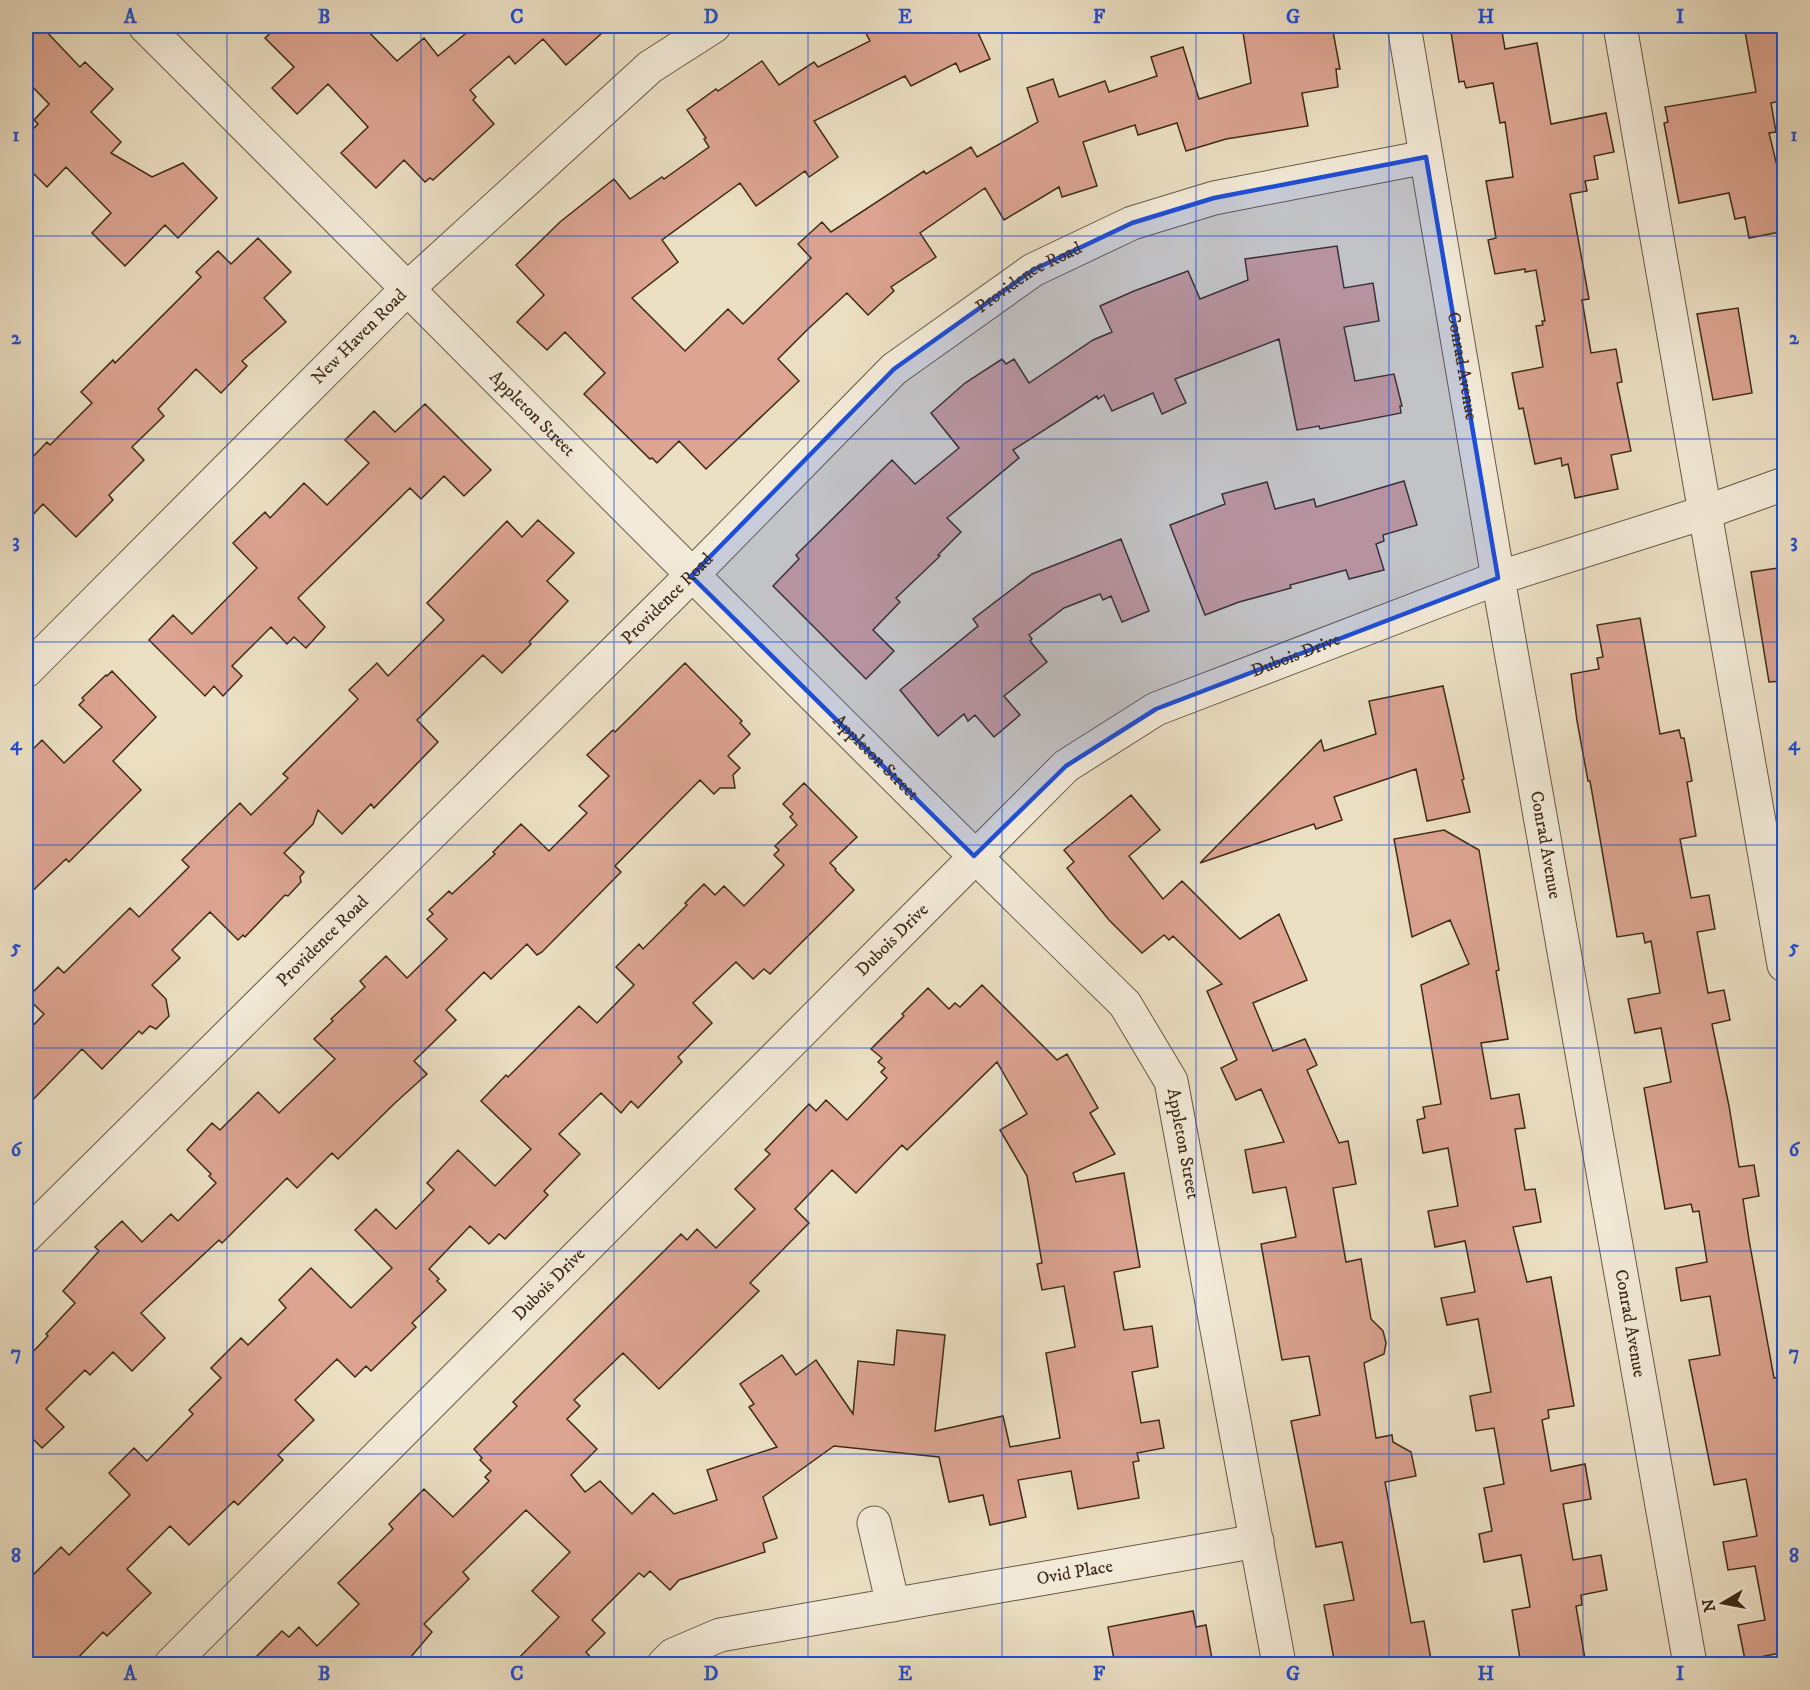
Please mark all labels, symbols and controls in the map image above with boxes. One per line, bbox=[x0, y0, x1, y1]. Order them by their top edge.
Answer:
text: A bbox=[123, 5, 138, 30]
text: B bbox=[318, 5, 330, 30]
text: C bbox=[510, 5, 524, 30]
text: D bbox=[704, 5, 719, 30]
text: E bbox=[898, 5, 912, 30]
text: F bbox=[1093, 5, 1106, 30]
text: G bbox=[1286, 5, 1300, 30]
text: H bbox=[1478, 5, 1495, 30]
text: I bbox=[1676, 5, 1684, 30]
text: 1 bbox=[12, 123, 20, 148]
text: 1 bbox=[1790, 123, 1798, 148]
street label: Providence Road bbox=[971, 237, 1085, 318]
street label: New Haven Road bbox=[307, 284, 412, 389]
street label: Conrad Avenue bbox=[1442, 310, 1482, 422]
text: 2 bbox=[11, 326, 22, 351]
text: 2 bbox=[1789, 326, 1800, 351]
street label: Appleton Street bbox=[485, 366, 580, 462]
text: 3 bbox=[12, 529, 20, 554]
text: 3 bbox=[1790, 529, 1798, 554]
street label: Providence Road bbox=[617, 549, 718, 649]
street label: Dubois Drive bbox=[1248, 628, 1344, 683]
street label: Appleton Street bbox=[828, 710, 923, 805]
text: 4 bbox=[10, 732, 23, 757]
text: 4 bbox=[1788, 732, 1801, 757]
street label: Conrad Avenue bbox=[1525, 789, 1566, 901]
street label: Providence Road bbox=[272, 891, 373, 992]
street label: Dubois Drive bbox=[852, 899, 933, 981]
text: 5 bbox=[10, 935, 21, 960]
text: 5 bbox=[1788, 935, 1799, 960]
street label: Appleton Street bbox=[1162, 1086, 1204, 1201]
text: 6 bbox=[11, 1138, 23, 1163]
text: 6 bbox=[1789, 1138, 1801, 1163]
street label: Dubois Drive bbox=[508, 1243, 590, 1325]
street label: Conrad Avenue bbox=[1609, 1268, 1650, 1379]
text: 7 bbox=[11, 1341, 21, 1366]
text: 7 bbox=[1789, 1341, 1799, 1366]
text: 8 bbox=[11, 1544, 21, 1569]
text: 8 bbox=[1789, 1544, 1799, 1569]
street label: Ovid Place bbox=[1035, 1555, 1115, 1590]
north arrow bbox=[1693, 1573, 1753, 1633]
text: N bbox=[1698, 1597, 1720, 1614]
text: A bbox=[123, 1662, 138, 1687]
text: B bbox=[318, 1662, 330, 1687]
text: C bbox=[510, 1662, 524, 1687]
text: D bbox=[704, 1662, 719, 1687]
text: E bbox=[898, 1662, 912, 1687]
text: F bbox=[1093, 1662, 1106, 1687]
text: G bbox=[1286, 1662, 1300, 1687]
text: H bbox=[1478, 1662, 1495, 1687]
text: I bbox=[1676, 1662, 1684, 1687]

